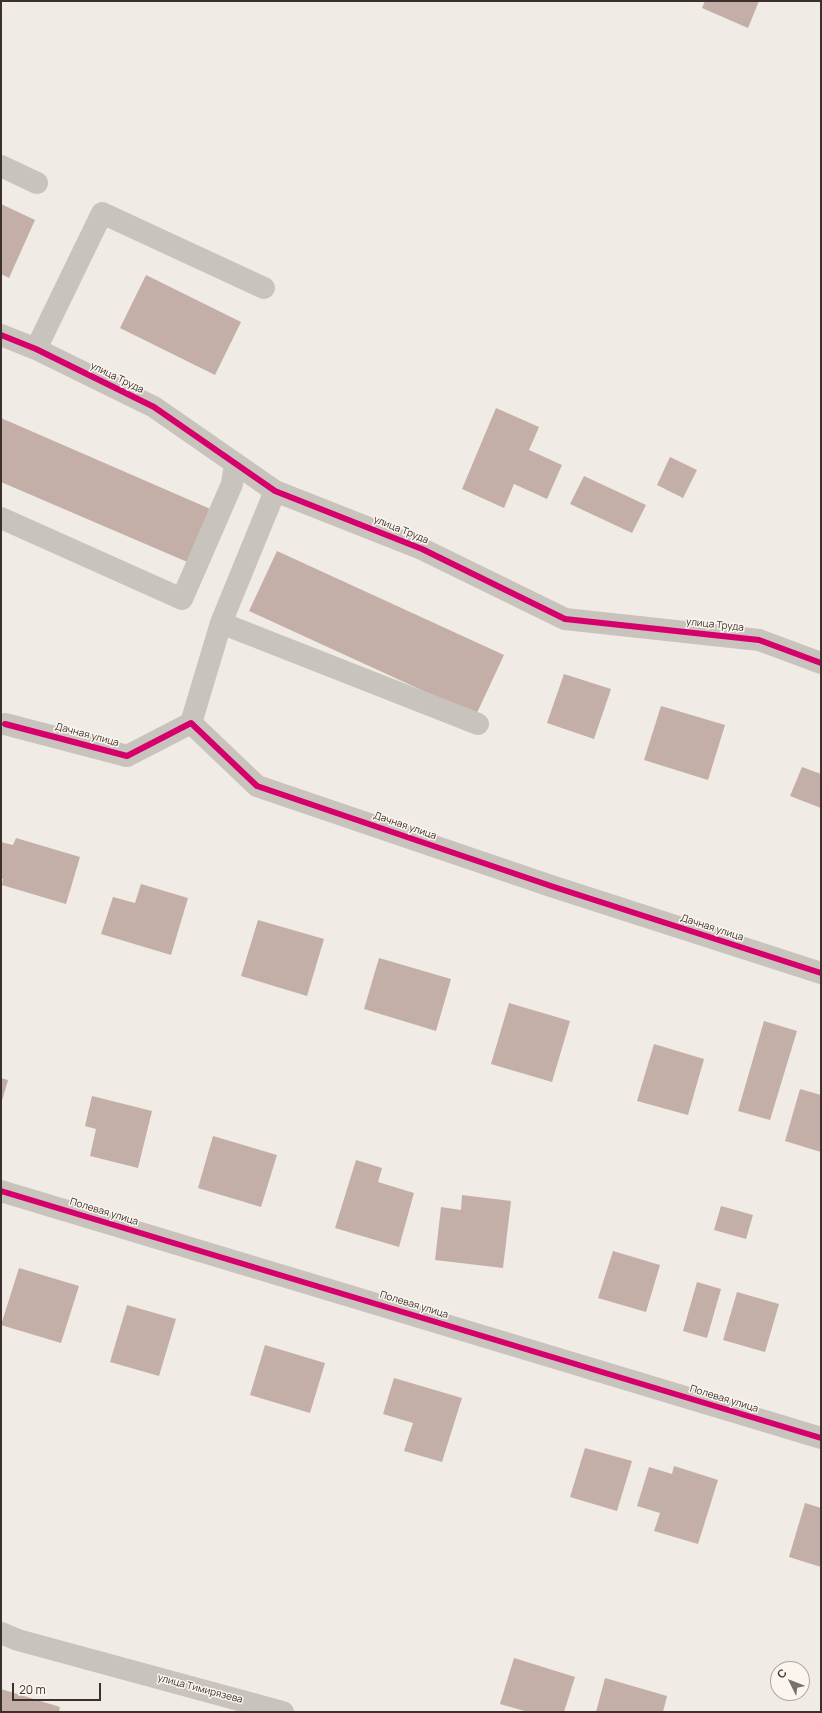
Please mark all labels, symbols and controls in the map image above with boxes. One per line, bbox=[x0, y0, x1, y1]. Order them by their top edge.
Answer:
street label: улица Труда bbox=[88, 360, 146, 396]
street label: улица Труда bbox=[372, 514, 430, 546]
street label: улица Труда bbox=[686, 616, 744, 634]
street label: Дачная улица bbox=[54, 721, 120, 749]
street label: Дачная улица bbox=[372, 810, 438, 842]
street label: Дачная улица bbox=[679, 912, 745, 944]
street label: Полевая улица bbox=[68, 1196, 140, 1228]
street label: Полевая улица bbox=[378, 1289, 450, 1321]
street label: Полевая улица bbox=[688, 1383, 760, 1415]
north arrow bbox=[770, 1661, 810, 1701]
text: С bbox=[773, 1665, 790, 1681]
street label: улица Тимирязева bbox=[156, 1672, 244, 1706]
scale bar bbox=[14, 1675, 103, 1701]
text: 20 m bbox=[19, 1681, 46, 1698]

